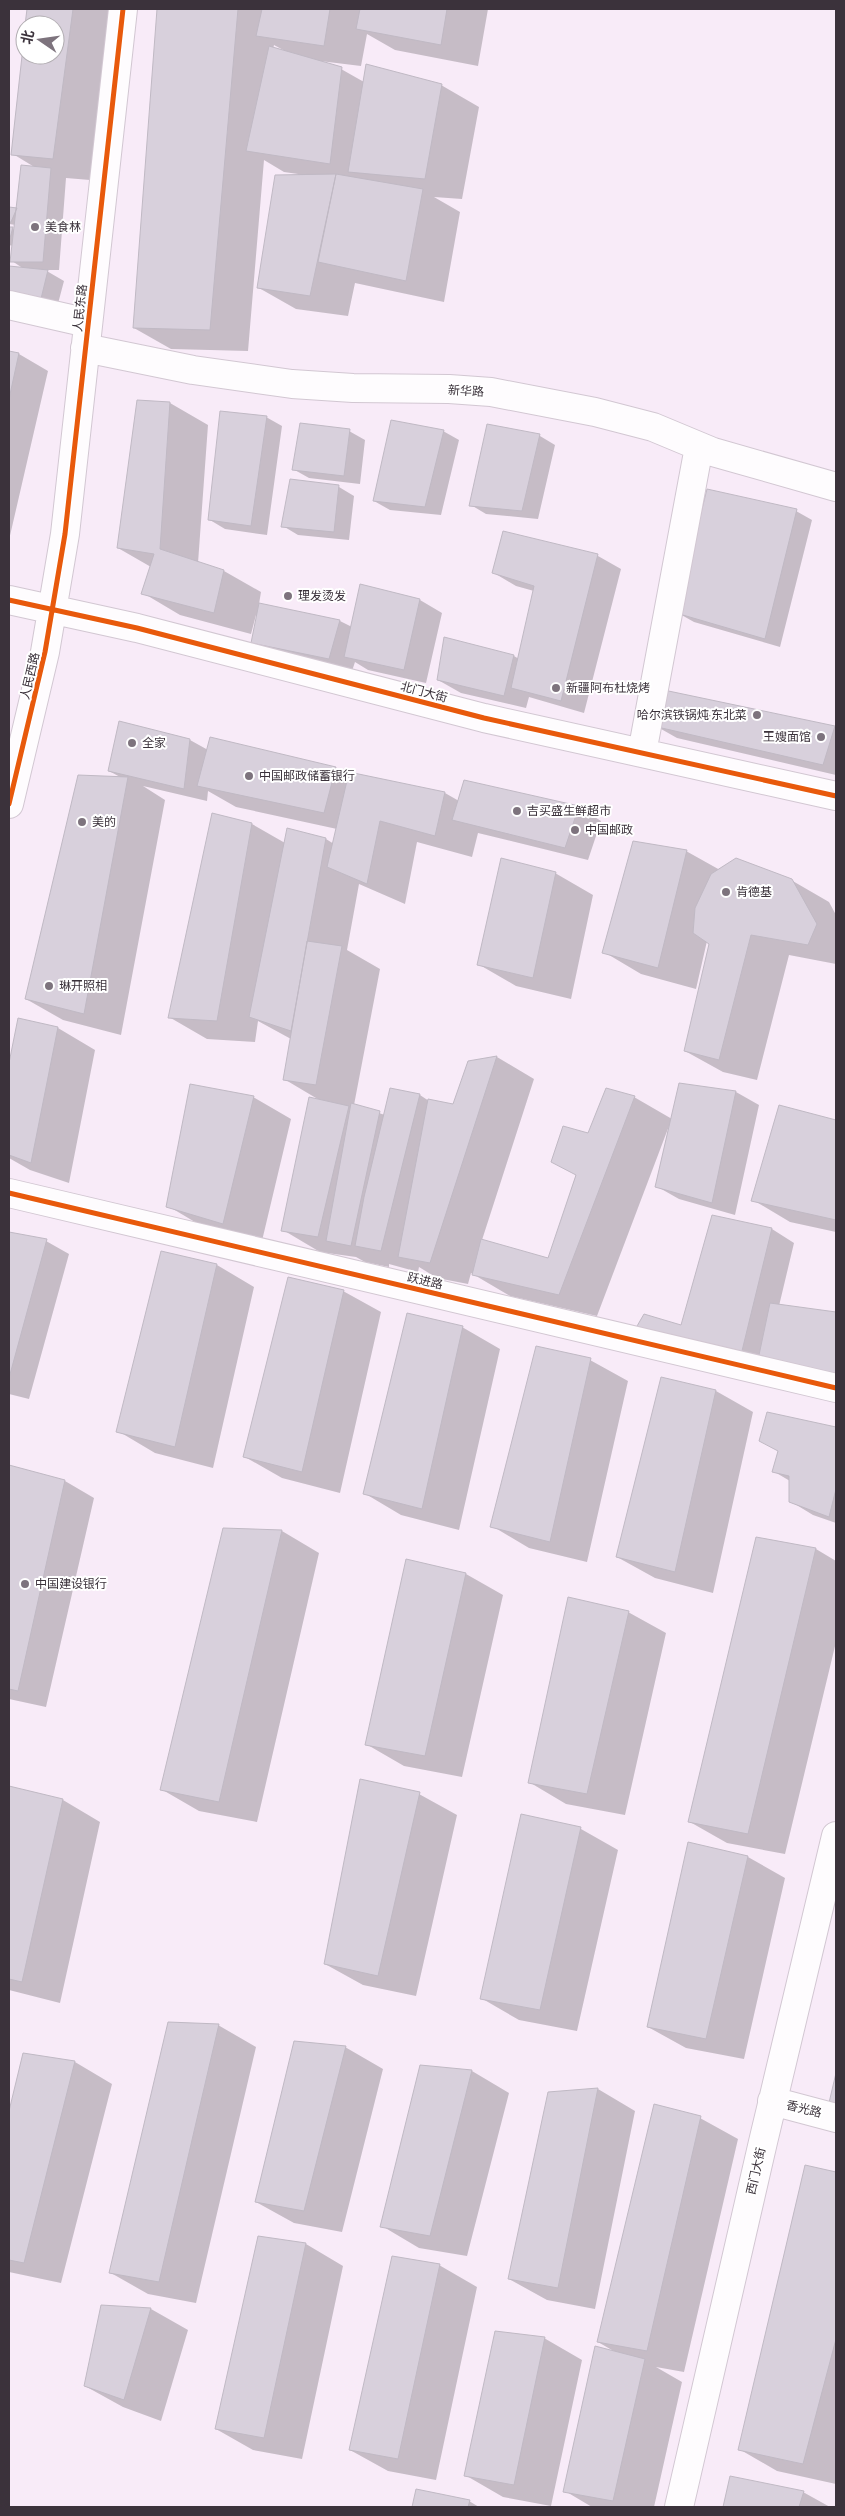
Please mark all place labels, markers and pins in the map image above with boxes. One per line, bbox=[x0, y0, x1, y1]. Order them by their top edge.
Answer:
place label: 美食林 bbox=[45, 220, 81, 234]
marker: 美食林 bbox=[29, 221, 41, 233]
place label: 理发烫发 bbox=[298, 589, 346, 603]
marker: 理发烫发 bbox=[282, 590, 294, 602]
place label: 新疆阿布杜烧烤 bbox=[566, 681, 650, 695]
marker: 新疆阿布杜烧烤 bbox=[550, 682, 562, 694]
place label: 哈尔滨铁锅炖·东北菜 bbox=[637, 708, 747, 722]
marker: 哈尔滨铁锅炖·东北菜 bbox=[751, 709, 763, 721]
place label: 王嫂面馆 bbox=[763, 730, 811, 744]
marker: 王嫂面馆 bbox=[815, 731, 827, 743]
place label: 全家 bbox=[142, 736, 166, 750]
marker: 全家 bbox=[126, 737, 138, 749]
place label: 中国邮政储蓄银行 bbox=[259, 769, 355, 783]
marker: 中国邮政储蓄银行 bbox=[243, 770, 255, 782]
place label: 吉买盛生鲜超市 bbox=[527, 804, 611, 818]
marker: 吉买盛生鲜超市 bbox=[511, 805, 523, 817]
place label: 美的 bbox=[92, 815, 116, 829]
marker: 美的 bbox=[76, 816, 88, 828]
place label: 中国邮政 bbox=[585, 823, 633, 837]
marker: 中国邮政 bbox=[569, 824, 581, 836]
place label: 肯德基 bbox=[736, 885, 772, 899]
marker: 肯德基 bbox=[720, 886, 732, 898]
place label: 琳开照相 bbox=[59, 979, 107, 993]
marker: 琳开照相 bbox=[43, 980, 55, 992]
place label: 中国建设银行 bbox=[35, 1577, 107, 1591]
marker: 中国建设银行 bbox=[19, 1578, 31, 1590]

